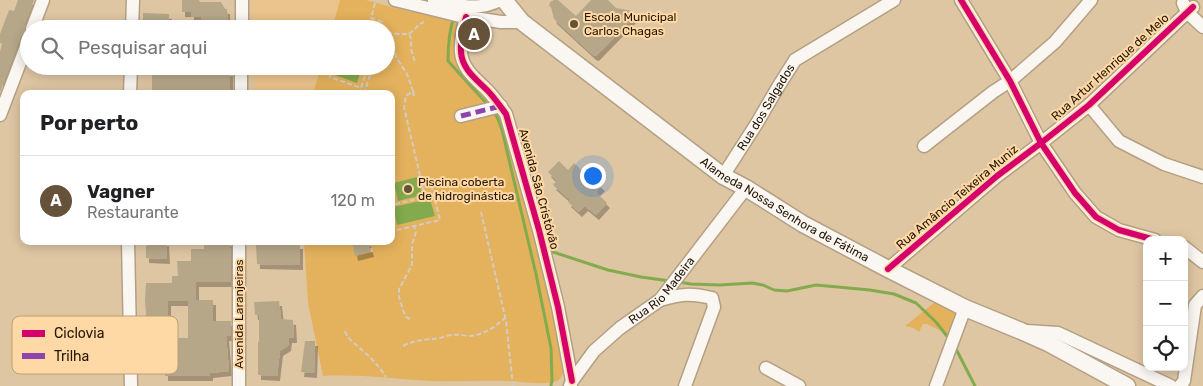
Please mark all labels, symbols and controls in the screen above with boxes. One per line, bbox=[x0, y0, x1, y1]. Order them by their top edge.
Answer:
place label: Escola Municipal Carlos Chagas bbox=[584, 10, 677, 38]
street label: Rua Artur Henrique de Melo bbox=[1048, 11, 1172, 123]
pin: A bbox=[458, 15, 490, 53]
marker: Escola Municipal Carlos Chagas bbox=[568, 18, 580, 30]
search box bbox=[20, 20, 395, 75]
icon: search bbox=[38, 34, 66, 62]
text: Pesquisar aqui bbox=[78, 36, 207, 59]
street label: Rua dos Salgados bbox=[734, 61, 798, 153]
text: Por perto bbox=[40, 110, 138, 135]
street label: Avenida São Cristóvão bbox=[516, 127, 562, 251]
street label: Rua Amâncio Teixeira Muniz bbox=[893, 142, 1021, 252]
street label: Alameda Nossa Senhora de Fátima bbox=[698, 154, 871, 265]
your location bbox=[580, 163, 606, 189]
place label: Piscina coberta de hidroginástica bbox=[418, 175, 514, 203]
text: Vagner bbox=[87, 180, 154, 203]
marker: Piscina coberta de hidroginástica bbox=[402, 183, 414, 195]
text: A bbox=[50, 191, 62, 210]
text: 120 m bbox=[330, 191, 375, 210]
text: Restaurante bbox=[87, 203, 179, 222]
map controls bbox=[1143, 236, 1188, 371]
button: + bbox=[1143, 236, 1188, 281]
street label: Rua Rio Madeira bbox=[626, 254, 698, 327]
street label: Avenida Laranjeiras bbox=[232, 259, 246, 369]
button: − bbox=[1143, 281, 1188, 326]
legend bbox=[12, 316, 178, 374]
text: Ciclovia bbox=[54, 325, 105, 342]
button: locate bbox=[1143, 326, 1188, 371]
text: Trilha bbox=[54, 348, 89, 365]

